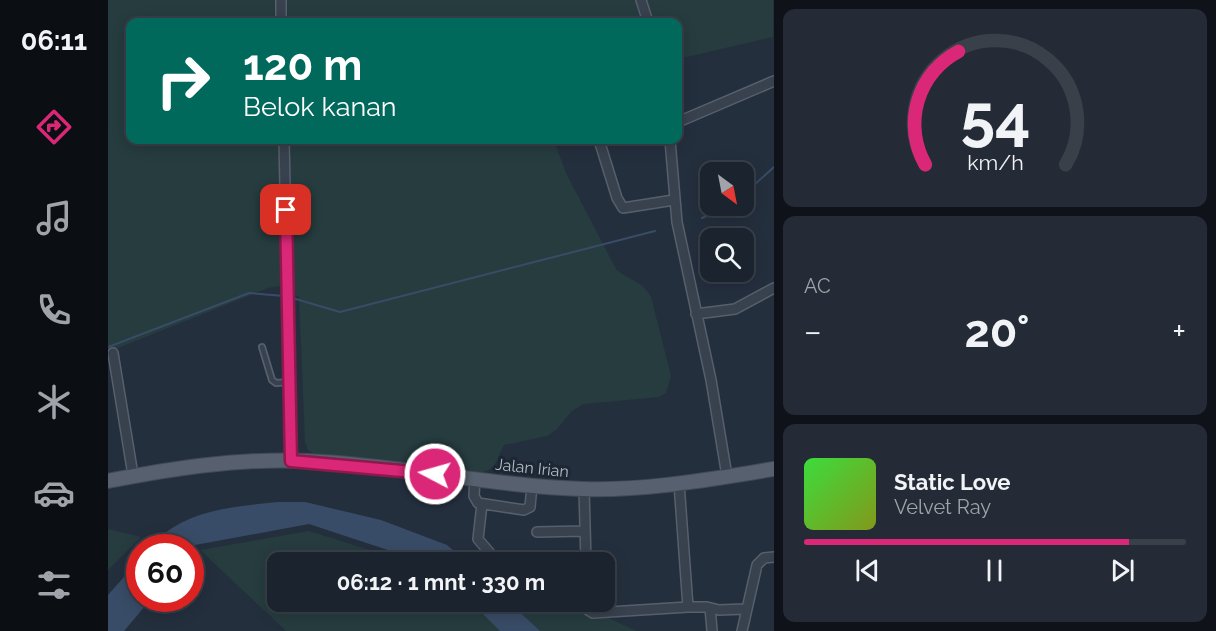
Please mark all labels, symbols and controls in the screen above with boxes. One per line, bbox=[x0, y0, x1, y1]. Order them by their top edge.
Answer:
text: 06:11 bbox=[21, 25, 87, 56]
text: 120 m bbox=[243, 41, 362, 90]
icon: right bbox=[144, 42, 222, 120]
text: 54 bbox=[960, 80, 1030, 154]
text: Belok kanan bbox=[243, 91, 397, 122]
icon: directions bbox=[33, 106, 75, 148]
text: km/h bbox=[967, 151, 1023, 176]
north arrow bbox=[700, 162, 754, 216]
map controls bbox=[700, 162, 754, 282]
pin bbox=[260, 184, 311, 235]
icon: arrive bbox=[269, 193, 302, 226]
icon: music bbox=[33, 197, 75, 239]
button: search bbox=[700, 228, 754, 282]
text: AC bbox=[804, 274, 831, 298]
icon: phone bbox=[33, 289, 75, 331]
text: 20° bbox=[964, 305, 1030, 358]
text: − bbox=[804, 312, 822, 351]
text: + bbox=[1172, 312, 1186, 351]
icon: climate bbox=[33, 381, 75, 423]
position arrow bbox=[403, 442, 467, 506]
street label: Jalan Irian bbox=[494, 455, 570, 481]
text: Static Love bbox=[894, 469, 1011, 495]
icon: car bbox=[33, 472, 75, 514]
text: Velvet Ray bbox=[894, 495, 991, 519]
speed limit sign: 60 bbox=[126, 534, 204, 612]
icon: previous bbox=[851, 554, 884, 587]
icon: pause bbox=[978, 554, 1011, 587]
icon: next bbox=[1106, 554, 1139, 587]
icon: filters bbox=[33, 564, 75, 606]
text: 06:12 · 1 mnt · 330 m bbox=[337, 569, 545, 595]

